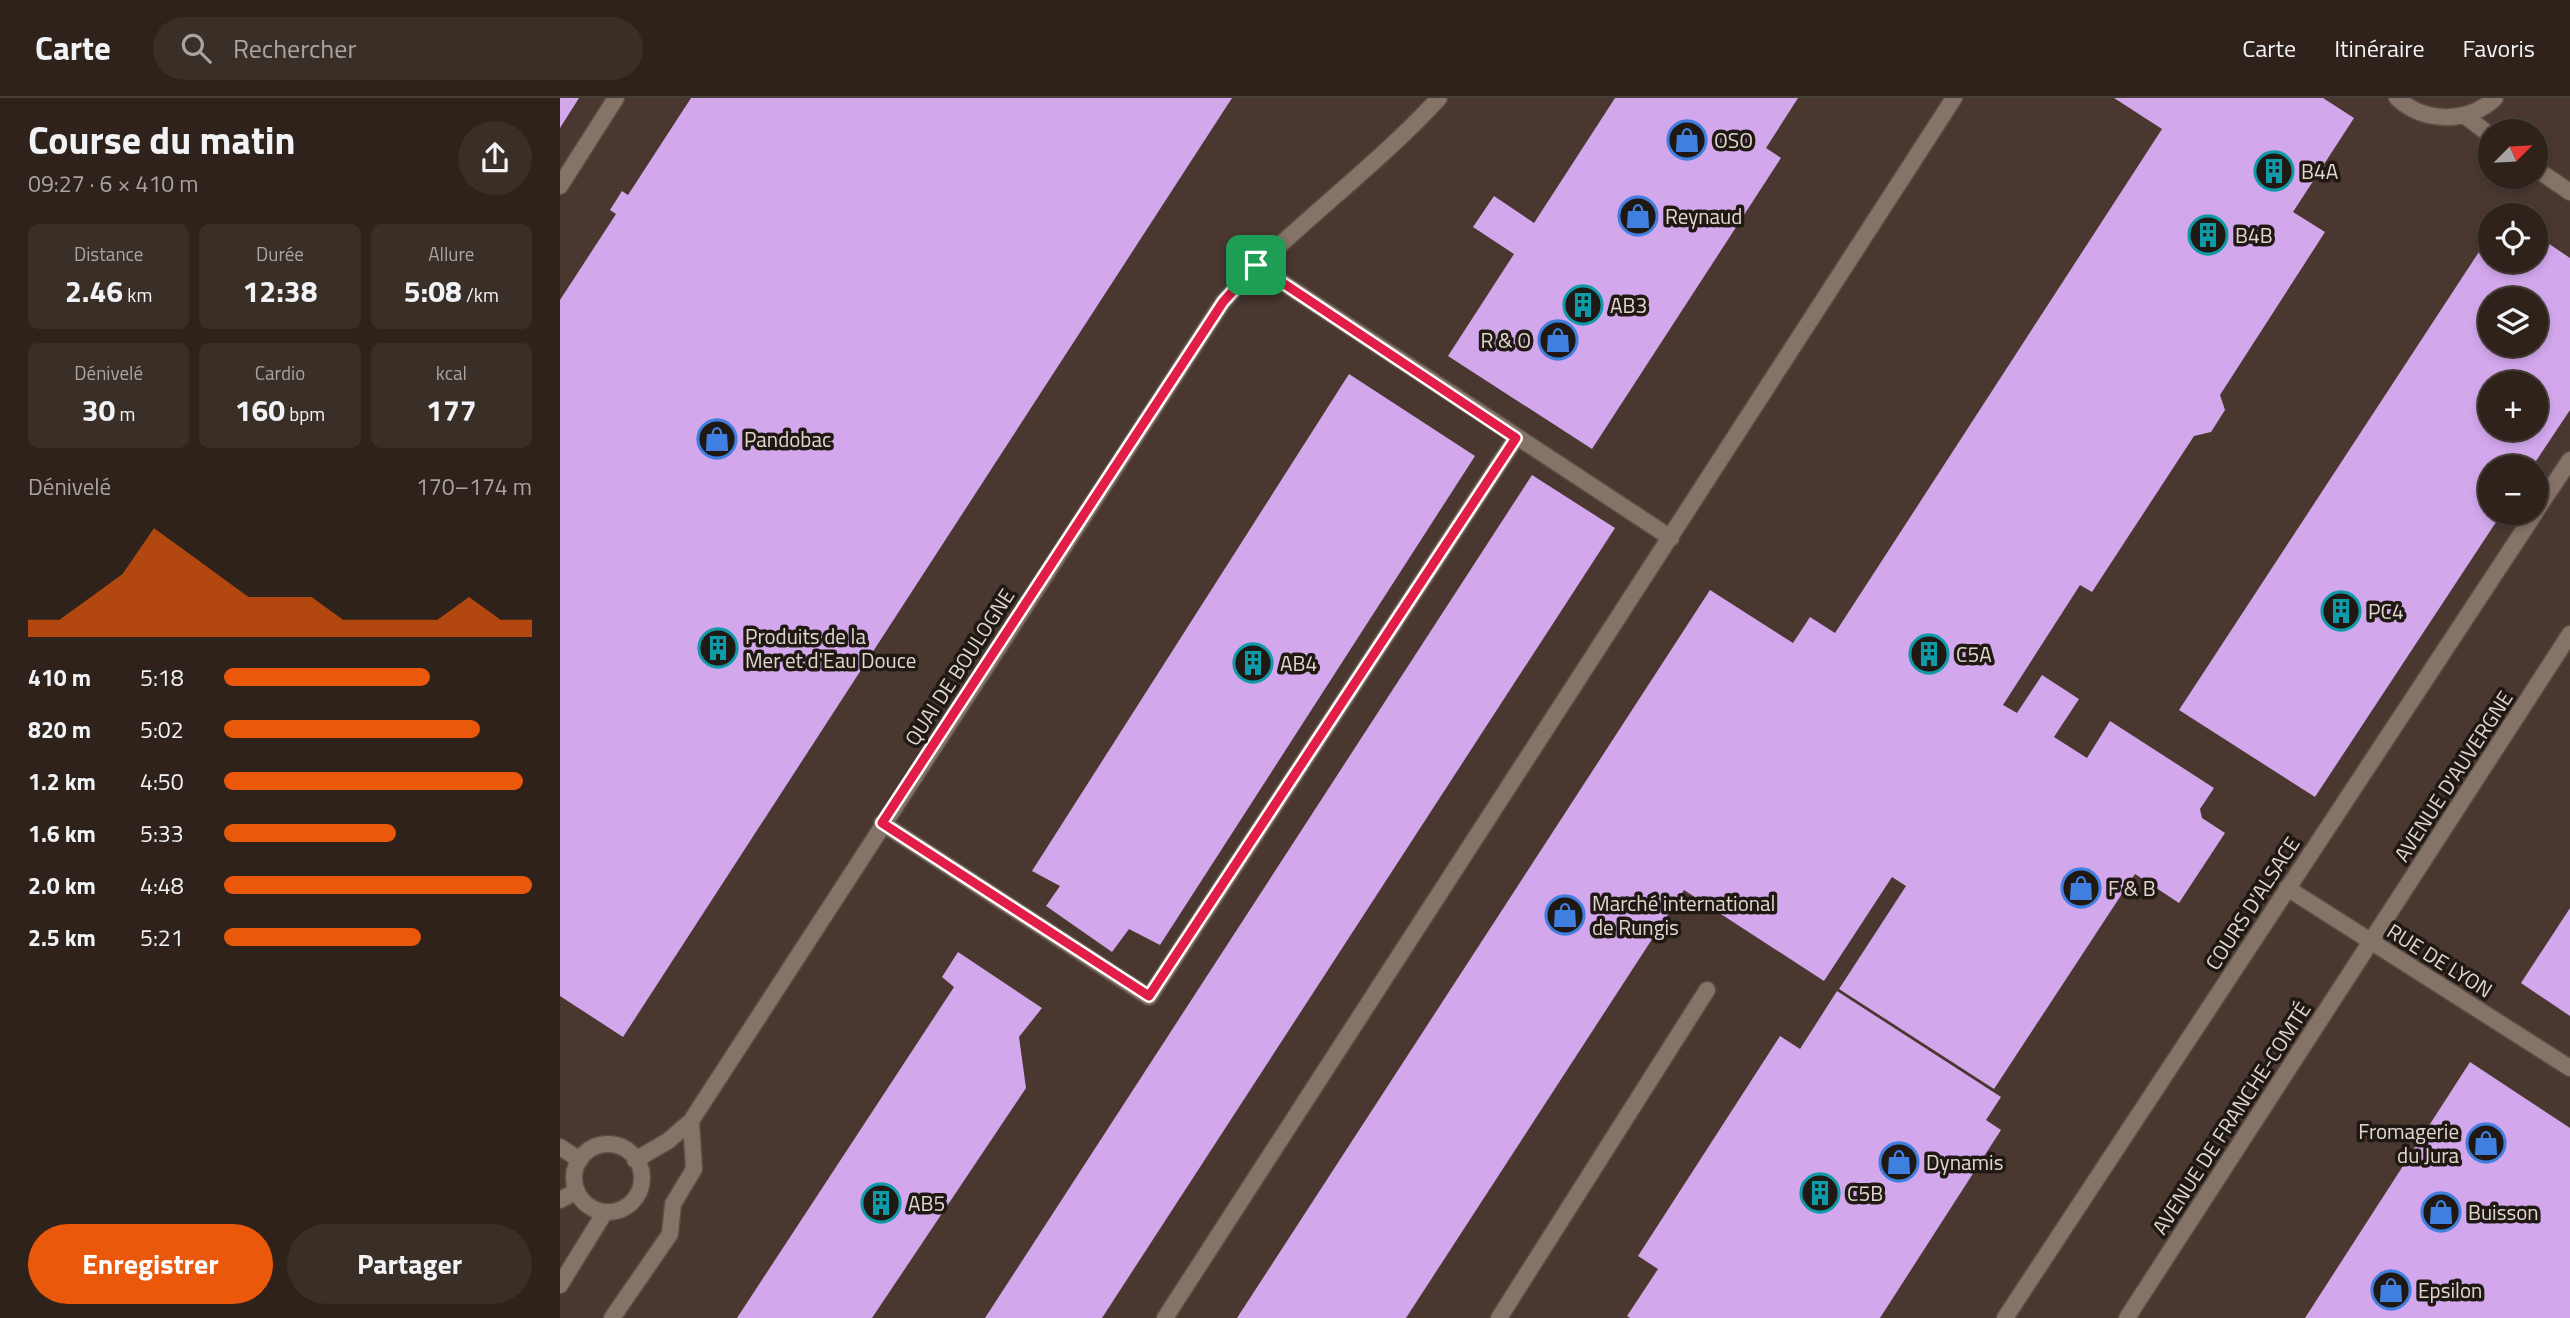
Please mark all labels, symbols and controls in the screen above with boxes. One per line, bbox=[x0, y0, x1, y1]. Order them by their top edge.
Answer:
search box bbox=[153, 17, 643, 80]
text: Carte bbox=[35, 23, 111, 73]
icon: search bbox=[177, 29, 215, 67]
text: Rechercher bbox=[233, 29, 356, 68]
text: Carte bbox=[2242, 30, 2296, 66]
text: Itinéraire bbox=[2334, 30, 2425, 66]
text: Favoris bbox=[2463, 30, 2535, 66]
text: Course du matin bbox=[28, 111, 296, 169]
shop icon: OSO bbox=[1666, 119, 1708, 161]
north arrow bbox=[2478, 119, 2548, 189]
map controls bbox=[2478, 119, 2548, 525]
button: share bbox=[458, 121, 532, 195]
place label: OSO bbox=[1714, 124, 1753, 156]
building icon: B4A bbox=[2253, 150, 2295, 192]
place label: B4A bbox=[2301, 155, 2339, 187]
text: 09:27 · 6 × 410 m bbox=[28, 166, 198, 201]
shop icon: Reynaud bbox=[1617, 195, 1659, 237]
place label: Reynaud bbox=[1665, 200, 1742, 232]
button: locate bbox=[2478, 203, 2548, 273]
building icon: B4B bbox=[2187, 214, 2229, 256]
place label: B4B bbox=[2235, 219, 2273, 251]
pin bbox=[1226, 235, 1286, 295]
text: Distance bbox=[74, 239, 143, 268]
text: Durée bbox=[256, 239, 304, 268]
text: Allure bbox=[428, 239, 474, 268]
icon: arrive bbox=[1237, 246, 1275, 284]
text: 2.46 bbox=[65, 268, 123, 314]
text: 12:38 bbox=[243, 268, 317, 314]
text: 5:08 bbox=[404, 268, 462, 314]
text: km bbox=[123, 280, 152, 309]
text: /km bbox=[462, 280, 499, 309]
building icon: AB3 bbox=[1562, 284, 1604, 326]
button: layers bbox=[2478, 287, 2548, 357]
place label: AB3 bbox=[1610, 289, 1647, 321]
shop icon: R & O bbox=[1537, 319, 1579, 361]
place label: R & O bbox=[1481, 324, 1531, 356]
text: Dénivelé bbox=[74, 358, 143, 387]
text: Cardio bbox=[255, 358, 305, 387]
text: kcal bbox=[436, 358, 467, 387]
button: + bbox=[2478, 371, 2548, 441]
text: 30 bbox=[82, 387, 115, 433]
text: 160 bbox=[235, 387, 285, 433]
text: 177 bbox=[426, 387, 477, 433]
text: m bbox=[115, 399, 136, 428]
text: bpm bbox=[285, 399, 325, 428]
shop icon: Pandobac bbox=[696, 418, 738, 460]
place label: Pandobac bbox=[744, 423, 831, 455]
button: − bbox=[2478, 455, 2548, 525]
text: Dénivelé bbox=[28, 469, 111, 504]
text: 170–174 m bbox=[416, 469, 532, 504]
street label: QUAI DE BOULOGNE bbox=[896, 582, 1022, 752]
building icon: PC4 bbox=[2320, 590, 2362, 632]
place label: PC4 bbox=[2368, 595, 2404, 627]
place label: Produits de la Mer et d'Eau Douce bbox=[745, 620, 916, 676]
building icon: Produits de la Mer et d'Eau Douce bbox=[697, 627, 739, 669]
building icon: C5A bbox=[1908, 633, 1950, 675]
place label: C5A bbox=[1956, 638, 1992, 670]
building icon: AB4 bbox=[1232, 642, 1274, 684]
place label: AB4 bbox=[1280, 647, 1317, 679]
text: 410 m bbox=[28, 660, 91, 695]
text: 5:18 bbox=[140, 660, 184, 695]
street label: AVENUE D'AUVERGNE bbox=[2386, 684, 2520, 868]
text: 820 m bbox=[28, 712, 91, 747]
text: 5:02 bbox=[140, 712, 184, 747]
text: 1.2 km bbox=[28, 764, 96, 799]
text: 4:50 bbox=[140, 764, 184, 799]
text: 1.6 km bbox=[28, 816, 96, 851]
text: 5:33 bbox=[140, 816, 184, 851]
street label: COURS D'ALSACE bbox=[2197, 830, 2307, 976]
shop icon: F & B bbox=[2060, 867, 2102, 909]
text: 2.0 km bbox=[28, 868, 96, 903]
text: 4:48 bbox=[140, 868, 184, 903]
place label: F & B bbox=[2108, 872, 2156, 904]
place label: Marché international de Rungis bbox=[1592, 887, 1775, 943]
shop icon: Marché international de Rungis bbox=[1544, 894, 1586, 936]
street label: RUE DE LYON bbox=[2381, 915, 2499, 1005]
text: 2.5 km bbox=[28, 920, 96, 955]
text: 5:21 bbox=[140, 920, 184, 955]
street label: AVENUE DE FRANCHE-COMTÉ bbox=[2144, 995, 2318, 1241]
place label: Fromagerie du Jura bbox=[2358, 1115, 2459, 1171]
shop icon: Fromagerie du Jura bbox=[2465, 1122, 2507, 1164]
shop icon: Dynamis bbox=[1878, 1141, 1920, 1183]
place label: Dynamis bbox=[1926, 1146, 2003, 1178]
building icon: C5B bbox=[1799, 1172, 1841, 1214]
place label: C5B bbox=[1847, 1177, 1883, 1209]
building icon: AB5 bbox=[860, 1182, 902, 1224]
place label: AB5 bbox=[908, 1187, 945, 1219]
shop icon: Buisson bbox=[2420, 1191, 2462, 1233]
place label: Buisson bbox=[2468, 1196, 2539, 1228]
button: Enregistrer bbox=[28, 1224, 273, 1304]
button: Partager bbox=[287, 1224, 532, 1304]
shop icon: Epsilon bbox=[2370, 1269, 2412, 1311]
place label: Epsilon bbox=[2418, 1274, 2482, 1306]

